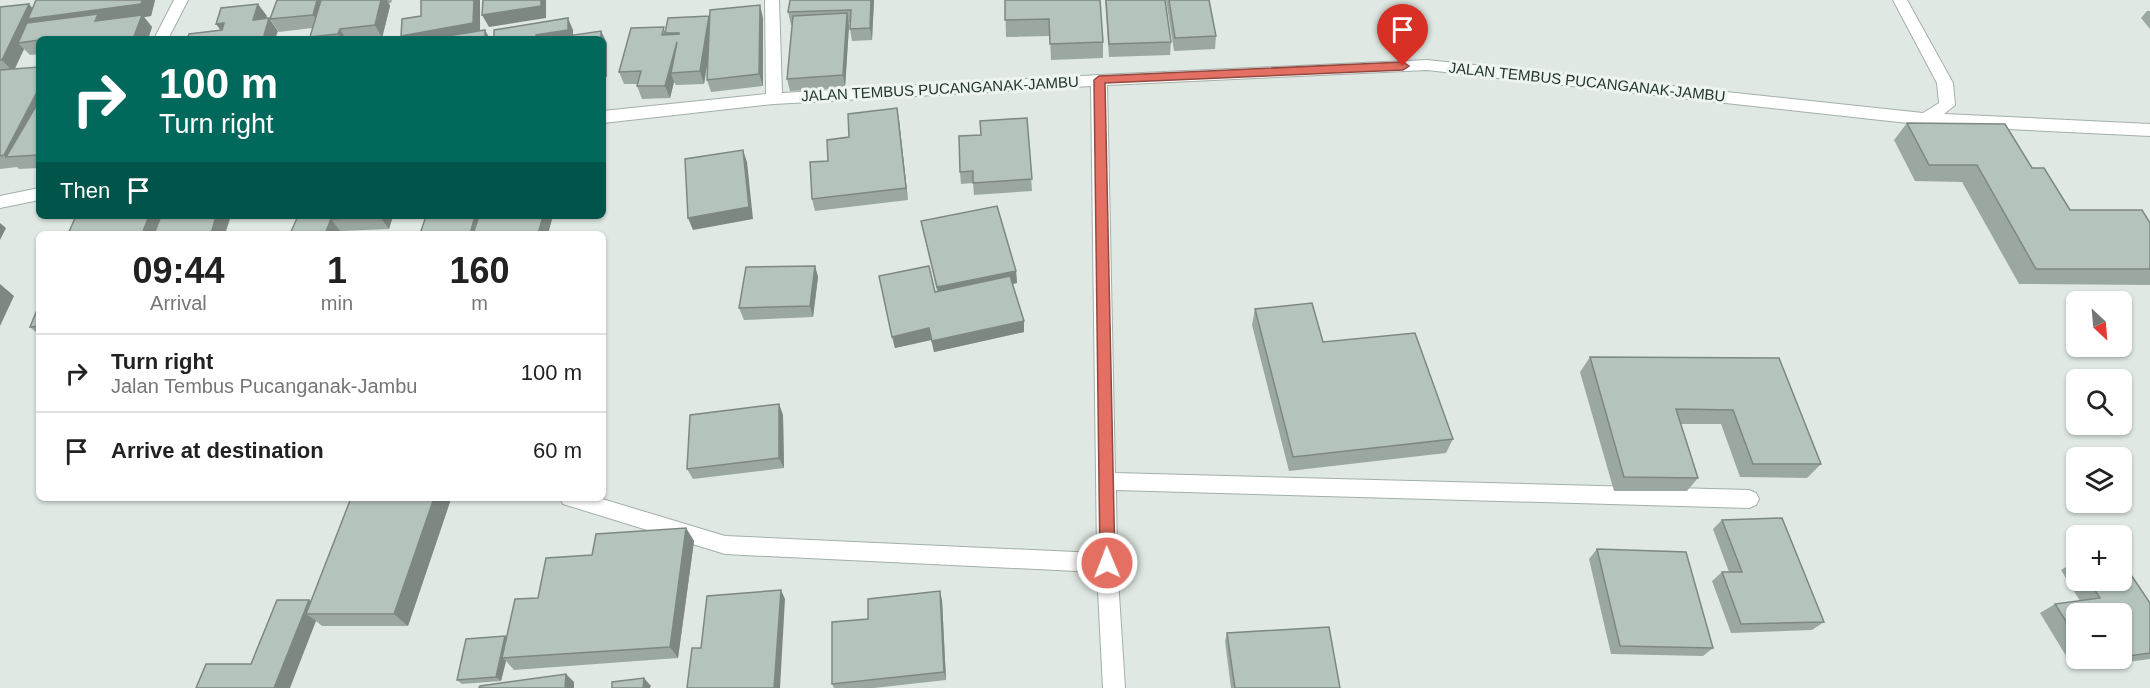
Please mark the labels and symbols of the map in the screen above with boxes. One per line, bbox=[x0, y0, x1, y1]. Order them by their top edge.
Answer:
pin bbox=[1377, 4, 1428, 66]
street label: JALAN TEMBUS PUCANGANAK-JAMBU bbox=[1448, 59, 1726, 104]
street label: JALAN TEMBUS PUCANGANAK-JAMBU bbox=[801, 73, 1079, 104]
north arrow bbox=[2066, 291, 2132, 357]
position arrow bbox=[1075, 531, 1139, 595]

